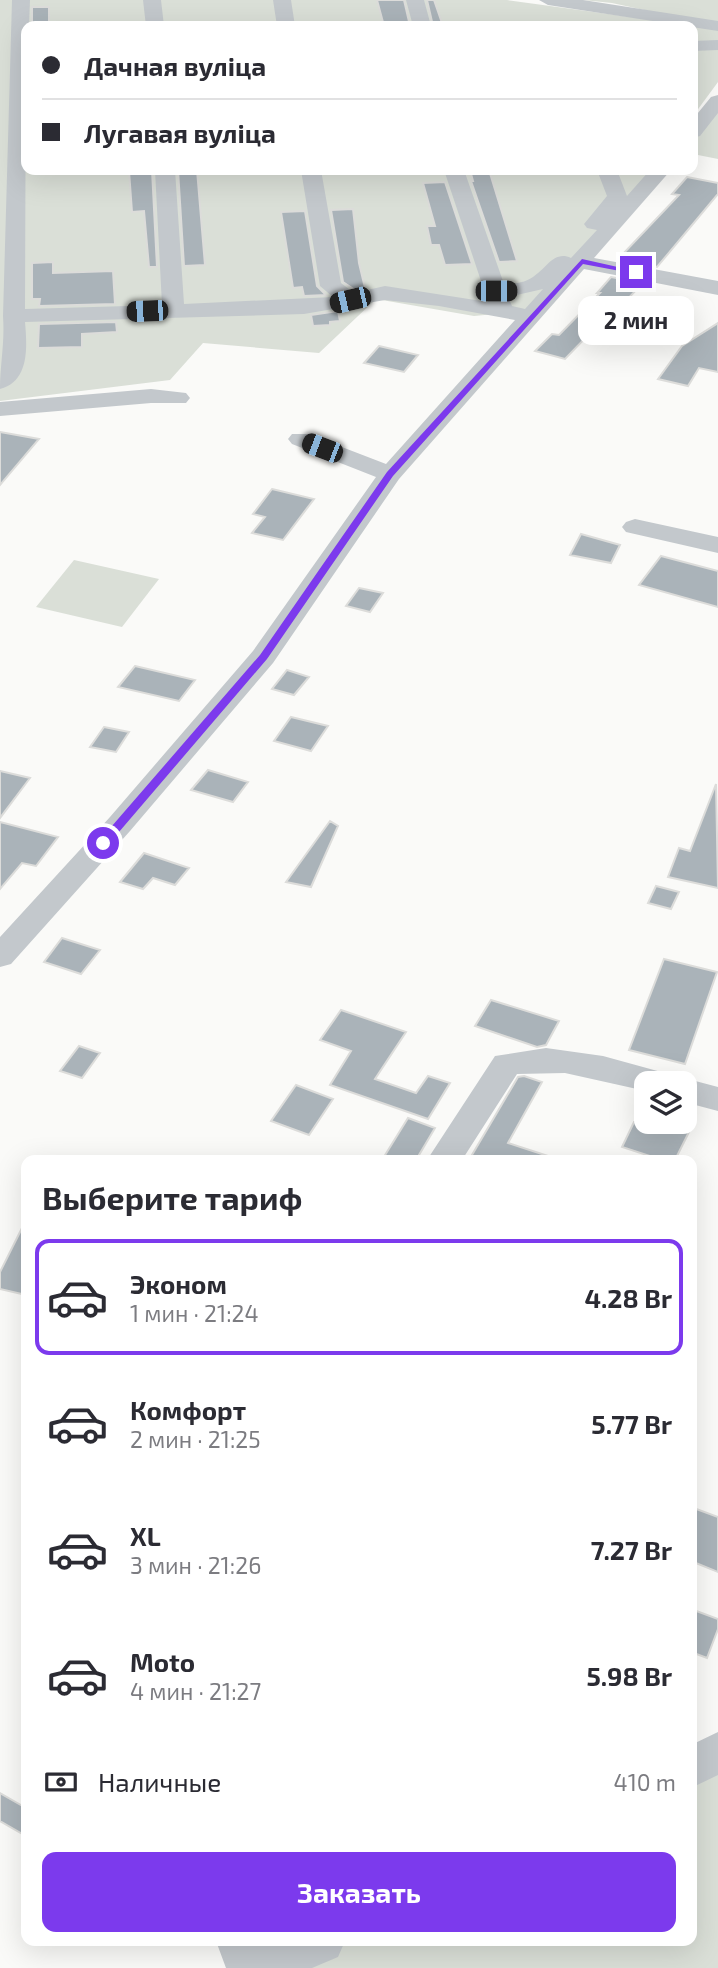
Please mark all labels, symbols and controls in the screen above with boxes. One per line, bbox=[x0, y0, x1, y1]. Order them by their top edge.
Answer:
text: Дачная вуліца bbox=[84, 50, 266, 81]
text: Лугавая вуліца bbox=[84, 117, 276, 148]
route end bbox=[620, 256, 652, 288]
car bbox=[476, 281, 518, 302]
car bbox=[328, 285, 373, 315]
callout: 2 мин bbox=[578, 296, 694, 346]
car bbox=[126, 300, 169, 322]
text: 2 мин bbox=[604, 306, 668, 334]
car bbox=[299, 431, 346, 465]
route start bbox=[87, 827, 119, 859]
map controls bbox=[634, 1071, 697, 1134]
button: layers bbox=[634, 1071, 697, 1134]
text: Выберите тариф bbox=[42, 1178, 302, 1216]
icon: car bbox=[46, 1266, 109, 1329]
text: Эконом bbox=[130, 1268, 227, 1299]
text: 4.28 Br bbox=[584, 1282, 672, 1313]
text: 1 мин · 21:24 bbox=[130, 1299, 259, 1327]
icon: car bbox=[46, 1392, 109, 1455]
text: Комфорт bbox=[130, 1394, 246, 1425]
text: 5.77 Br bbox=[591, 1408, 672, 1439]
text: 2 мин · 21:25 bbox=[130, 1425, 261, 1453]
icon: car bbox=[46, 1518, 109, 1581]
text: XL bbox=[130, 1520, 161, 1551]
text: 7.27 Br bbox=[591, 1534, 672, 1565]
text: 3 мин · 21:26 bbox=[130, 1551, 261, 1579]
icon: car bbox=[46, 1644, 109, 1707]
text: Moto bbox=[130, 1646, 195, 1677]
text: 5.98 Br bbox=[586, 1660, 672, 1691]
text: 4 мин · 21:27 bbox=[130, 1677, 261, 1705]
icon: cash bbox=[42, 1763, 80, 1801]
text: Наличные bbox=[98, 1766, 221, 1797]
text: 410 m bbox=[614, 1768, 676, 1796]
button: Заказать bbox=[42, 1852, 676, 1932]

